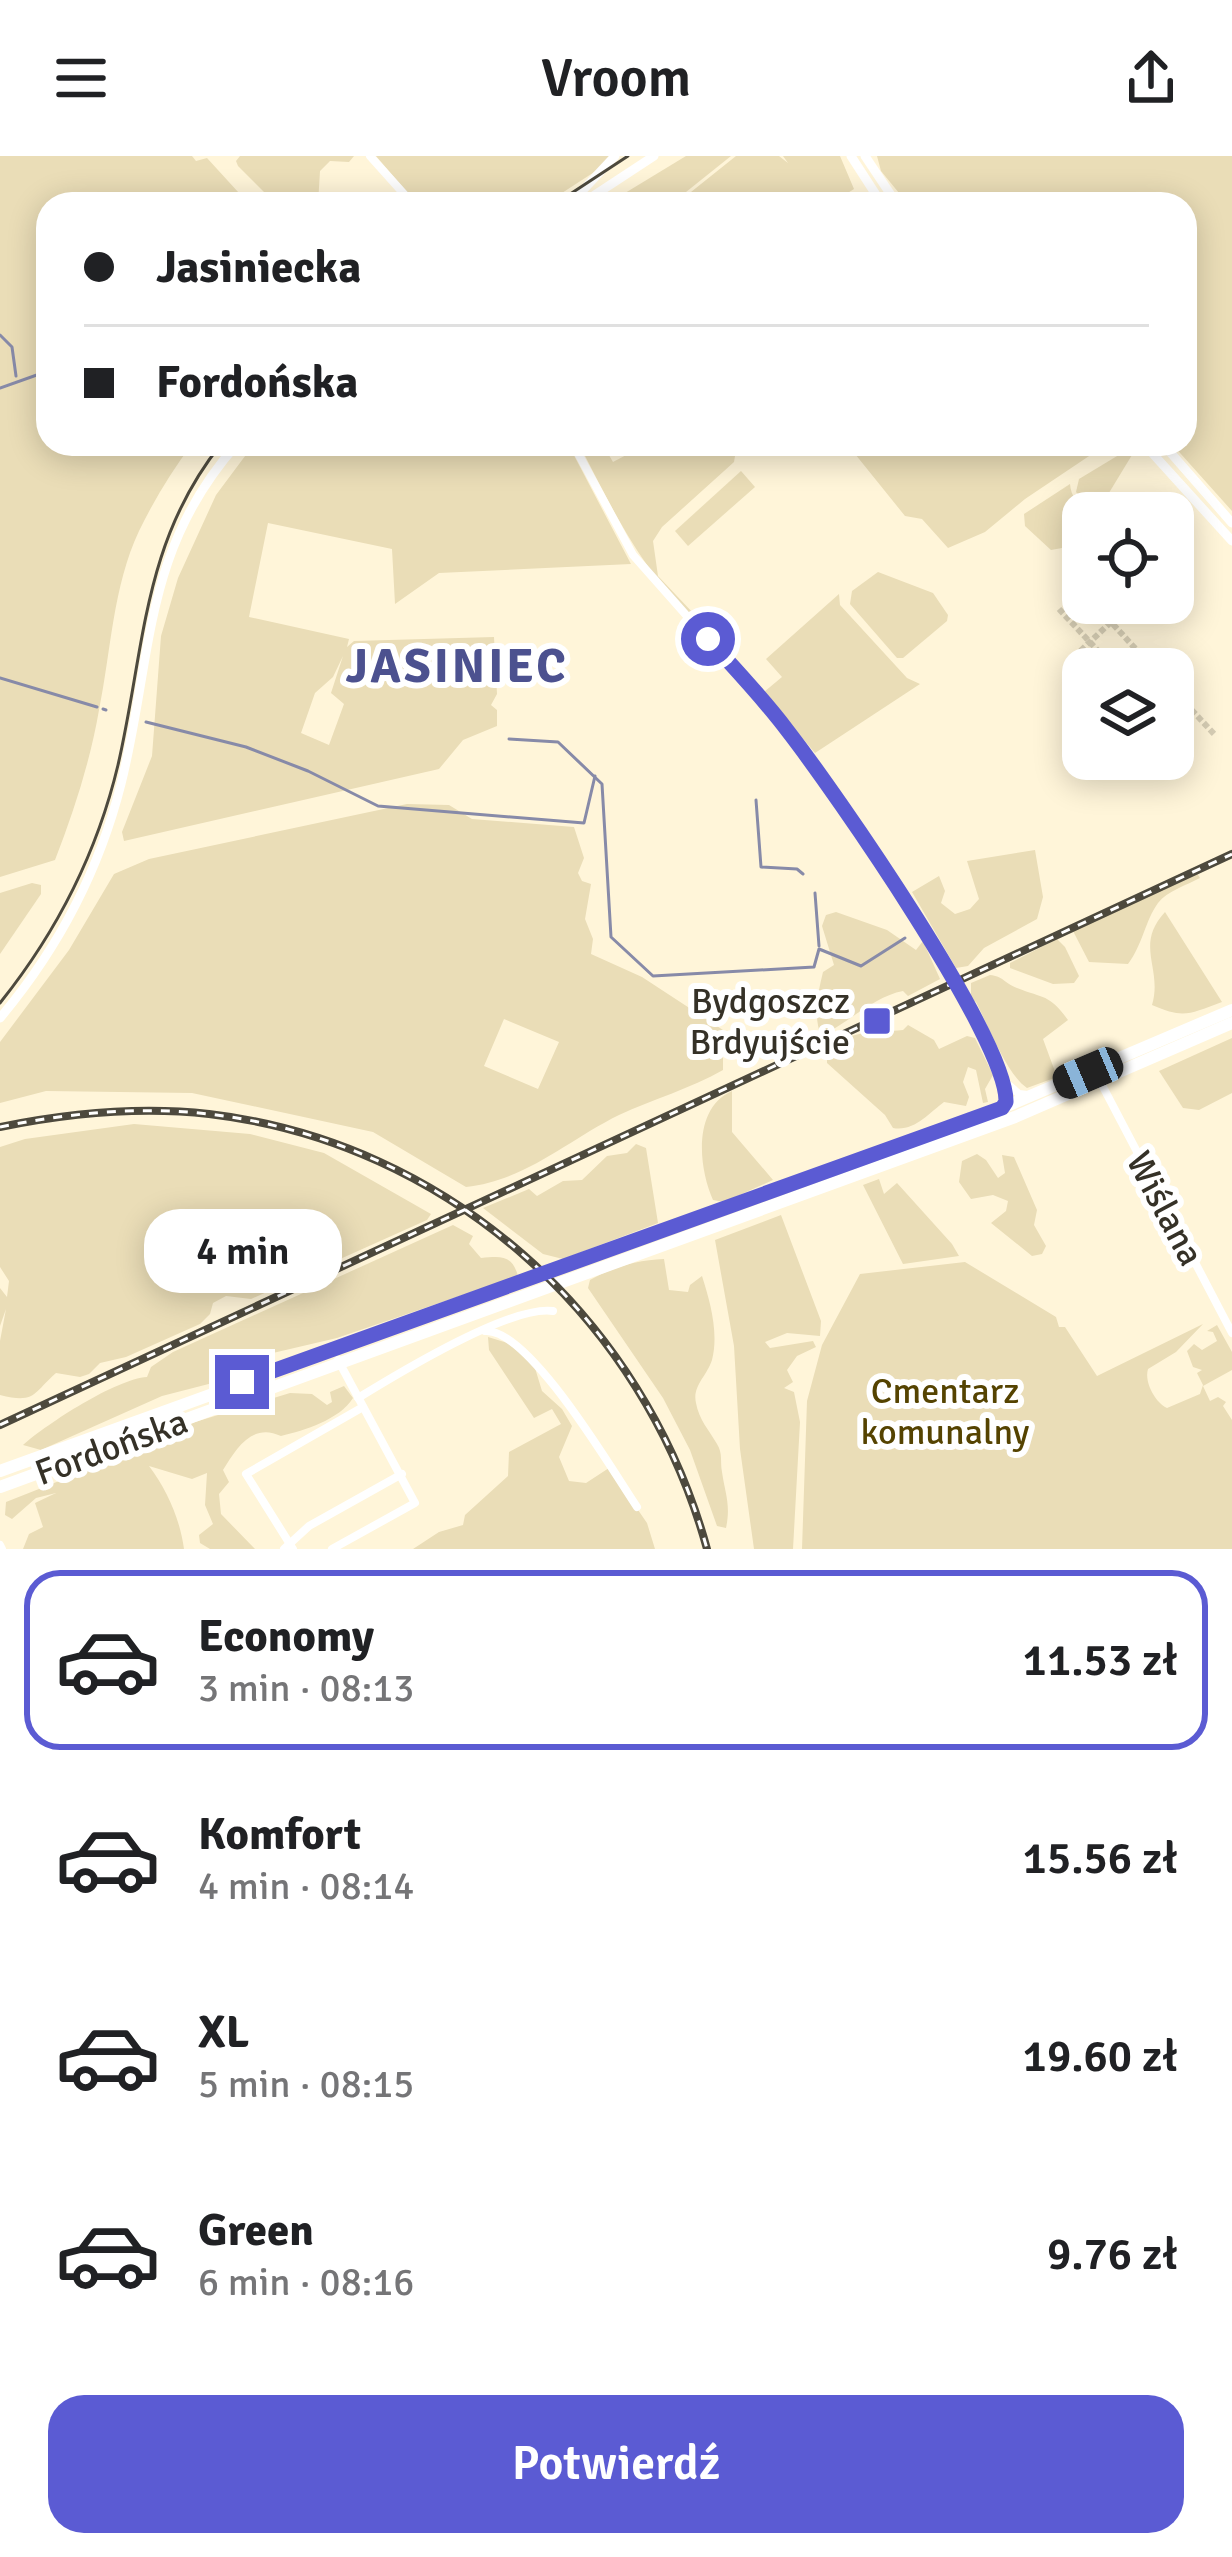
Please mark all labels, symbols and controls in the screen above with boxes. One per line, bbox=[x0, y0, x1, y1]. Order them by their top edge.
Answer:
icon: menu bbox=[48, 45, 114, 111]
text: Vroom bbox=[541, 45, 691, 112]
icon: share bbox=[1118, 45, 1184, 111]
text: Jasiniecka bbox=[156, 240, 361, 295]
text: Fordońska bbox=[156, 355, 358, 410]
map controls bbox=[1062, 492, 1194, 780]
button: locate bbox=[1062, 492, 1194, 624]
route start bbox=[681, 612, 735, 666]
district label: JASINIEC bbox=[345, 637, 569, 696]
button: layers bbox=[1062, 648, 1194, 780]
place label: Bydgoszcz Brdyujście bbox=[690, 979, 850, 1065]
marker: Bydgoszcz Brdyujście bbox=[861, 1005, 893, 1037]
car bbox=[1048, 1042, 1128, 1104]
street label: Wiślana bbox=[1116, 1144, 1213, 1274]
callout: 4 min bbox=[143, 1208, 341, 1292]
text: 4 min bbox=[196, 1227, 290, 1275]
route end bbox=[215, 1355, 269, 1409]
park label: Cmentarz komunalny bbox=[861, 1369, 1030, 1455]
street label: Fordońska bbox=[29, 1399, 194, 1496]
icon: car bbox=[54, 1606, 162, 1714]
text: Economy bbox=[198, 1609, 374, 1664]
text: 11.53 zł bbox=[1023, 1633, 1178, 1688]
text: 3 min · 08:13 bbox=[198, 1664, 414, 1712]
icon: car bbox=[54, 1804, 162, 1912]
text: Komfort bbox=[198, 1807, 361, 1862]
text: 15.56 zł bbox=[1023, 1831, 1178, 1886]
text: 4 min · 08:14 bbox=[198, 1862, 414, 1910]
icon: car bbox=[54, 2002, 162, 2110]
text: XL bbox=[198, 2005, 249, 2060]
text: 19.60 zł bbox=[1023, 2029, 1178, 2084]
text: 5 min · 08:15 bbox=[198, 2060, 414, 2108]
icon: car bbox=[54, 2200, 162, 2308]
text: Green bbox=[198, 2203, 314, 2258]
text: 9.76 zł bbox=[1047, 2227, 1178, 2282]
text: 6 min · 08:16 bbox=[198, 2258, 414, 2306]
button: Potwierdź bbox=[48, 2395, 1184, 2533]

